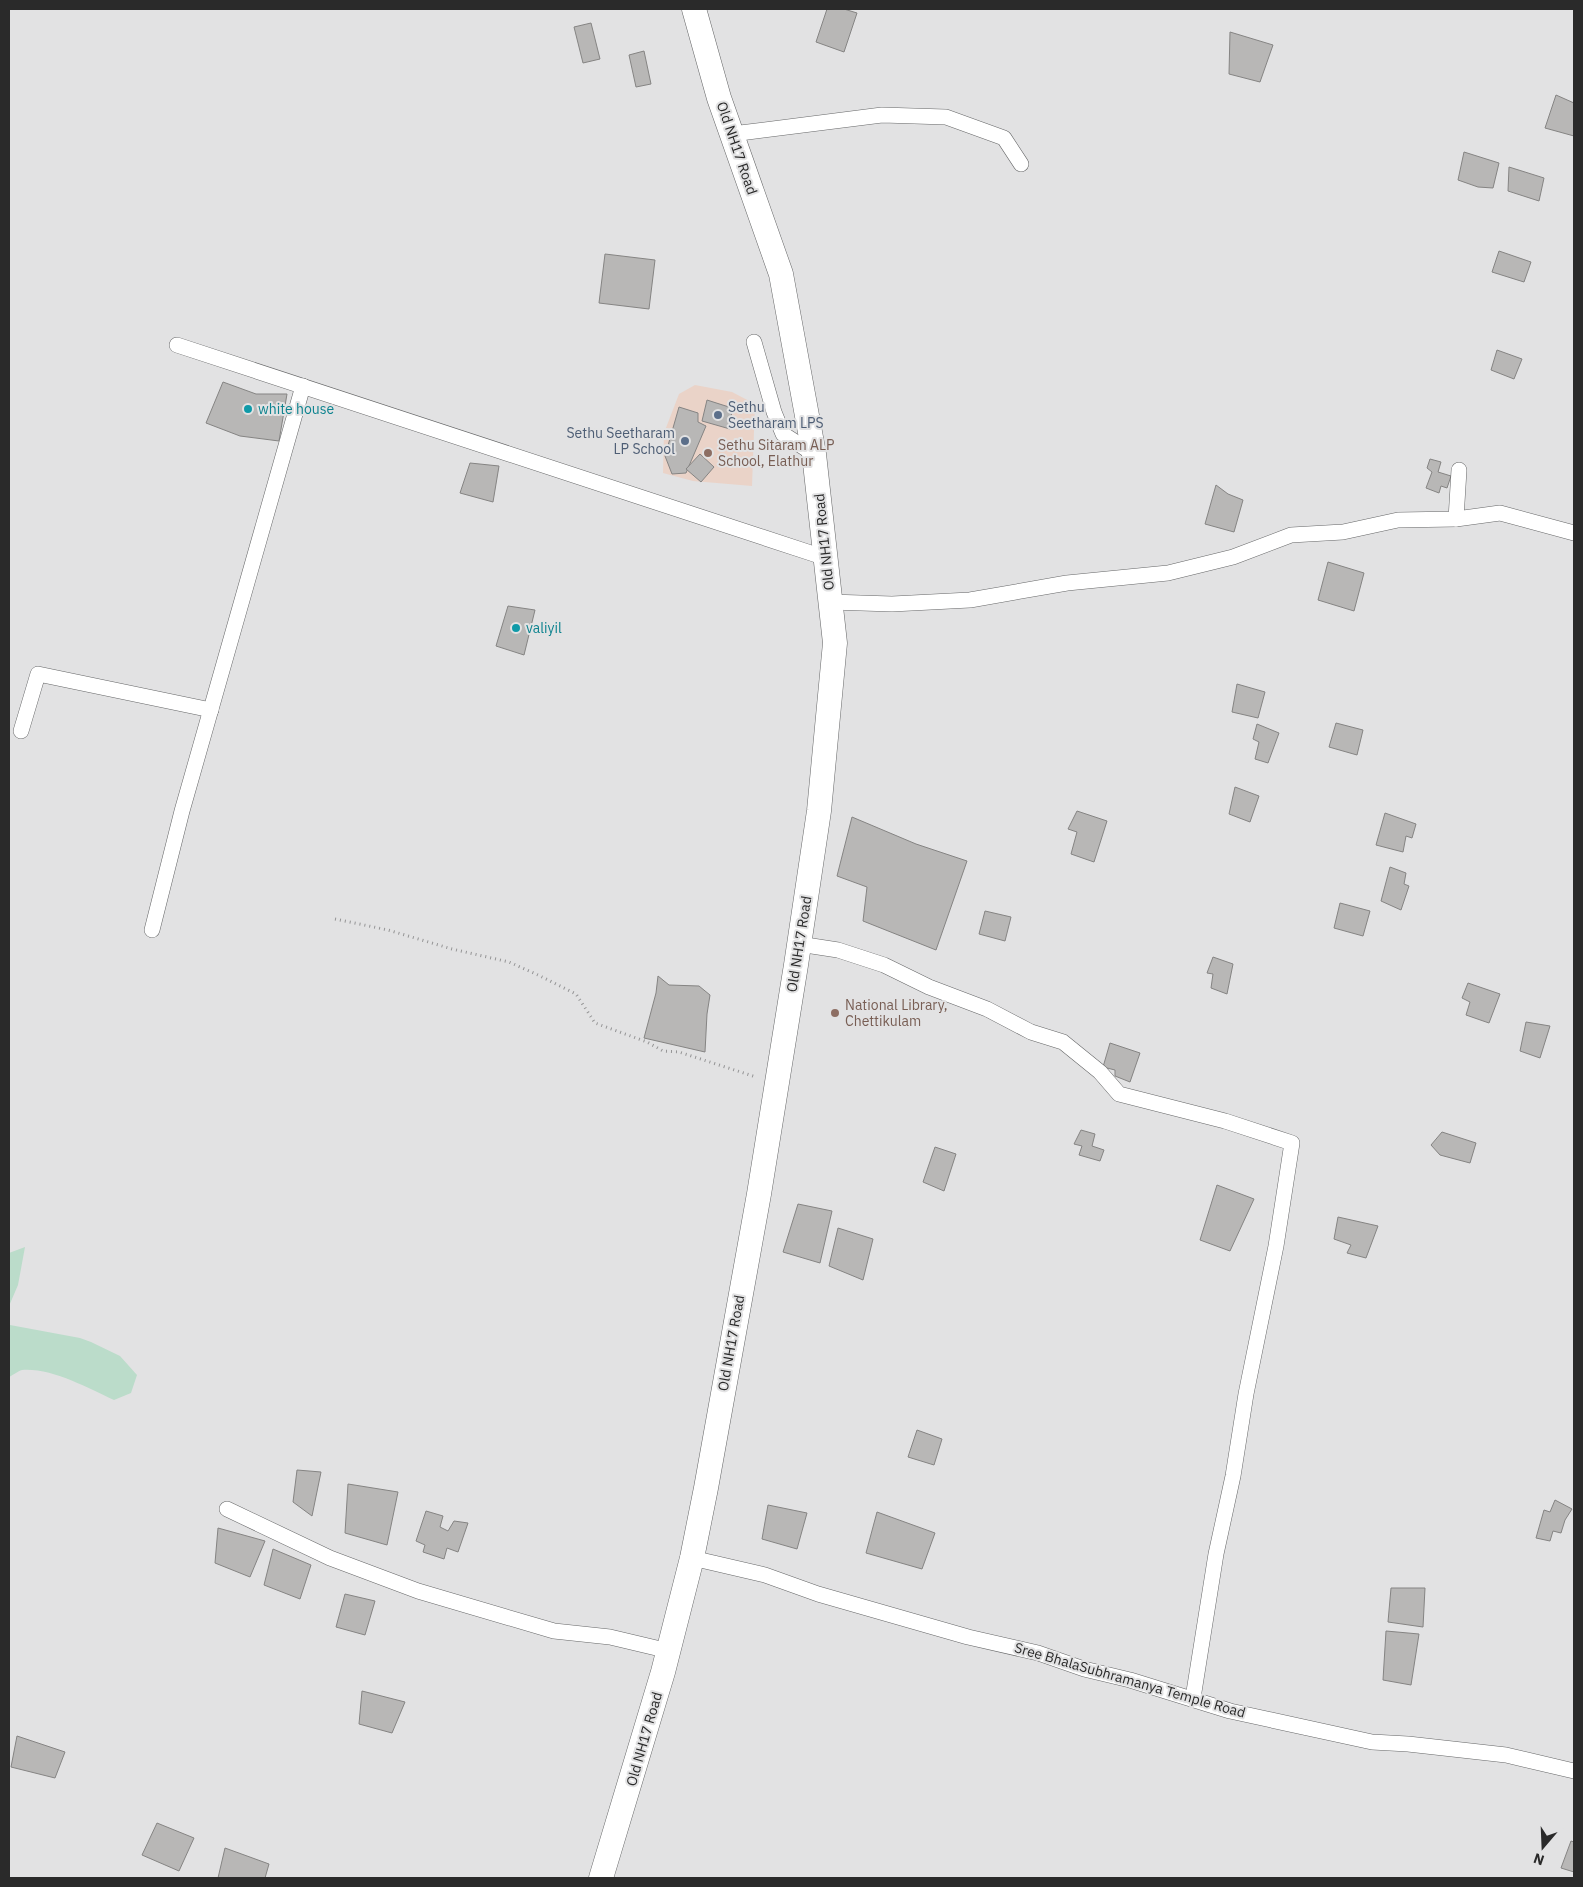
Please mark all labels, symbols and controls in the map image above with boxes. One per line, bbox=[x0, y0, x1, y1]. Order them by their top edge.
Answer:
street label: Old NH17 Road bbox=[713, 99, 761, 197]
place label: Sethu Seetharam LPS bbox=[728, 398, 824, 432]
place label: white house bbox=[258, 400, 335, 418]
marker: white house bbox=[242, 403, 254, 415]
marker: Sethu Seetharam LPS bbox=[712, 409, 724, 421]
place label: Sethu Seetharam LP School bbox=[566, 424, 675, 458]
marker: Sethu Seetharam LP School bbox=[679, 435, 691, 447]
place label: Sethu Sitaram ALP School, Elathur bbox=[718, 436, 835, 470]
marker: Sethu Sitaram ALP School, Elathur bbox=[702, 447, 714, 459]
street label: Old NH17 Road bbox=[810, 493, 838, 591]
place label: valiyil bbox=[526, 619, 562, 637]
marker: valiyil bbox=[510, 622, 522, 634]
street label: Old NH17 Road bbox=[783, 895, 815, 993]
place label: National Library, Chettikulam bbox=[845, 996, 948, 1030]
marker: National Library, Chettikulam bbox=[829, 1007, 841, 1019]
street label: Old NH17 Road bbox=[714, 1294, 748, 1392]
street label: Sree BhalaSubhramanya Temple Road bbox=[1012, 1638, 1248, 1722]
street label: Old NH17 Road bbox=[622, 1690, 666, 1788]
north arrow bbox=[1518, 1822, 1568, 1872]
text: N bbox=[1531, 1849, 1546, 1869]

